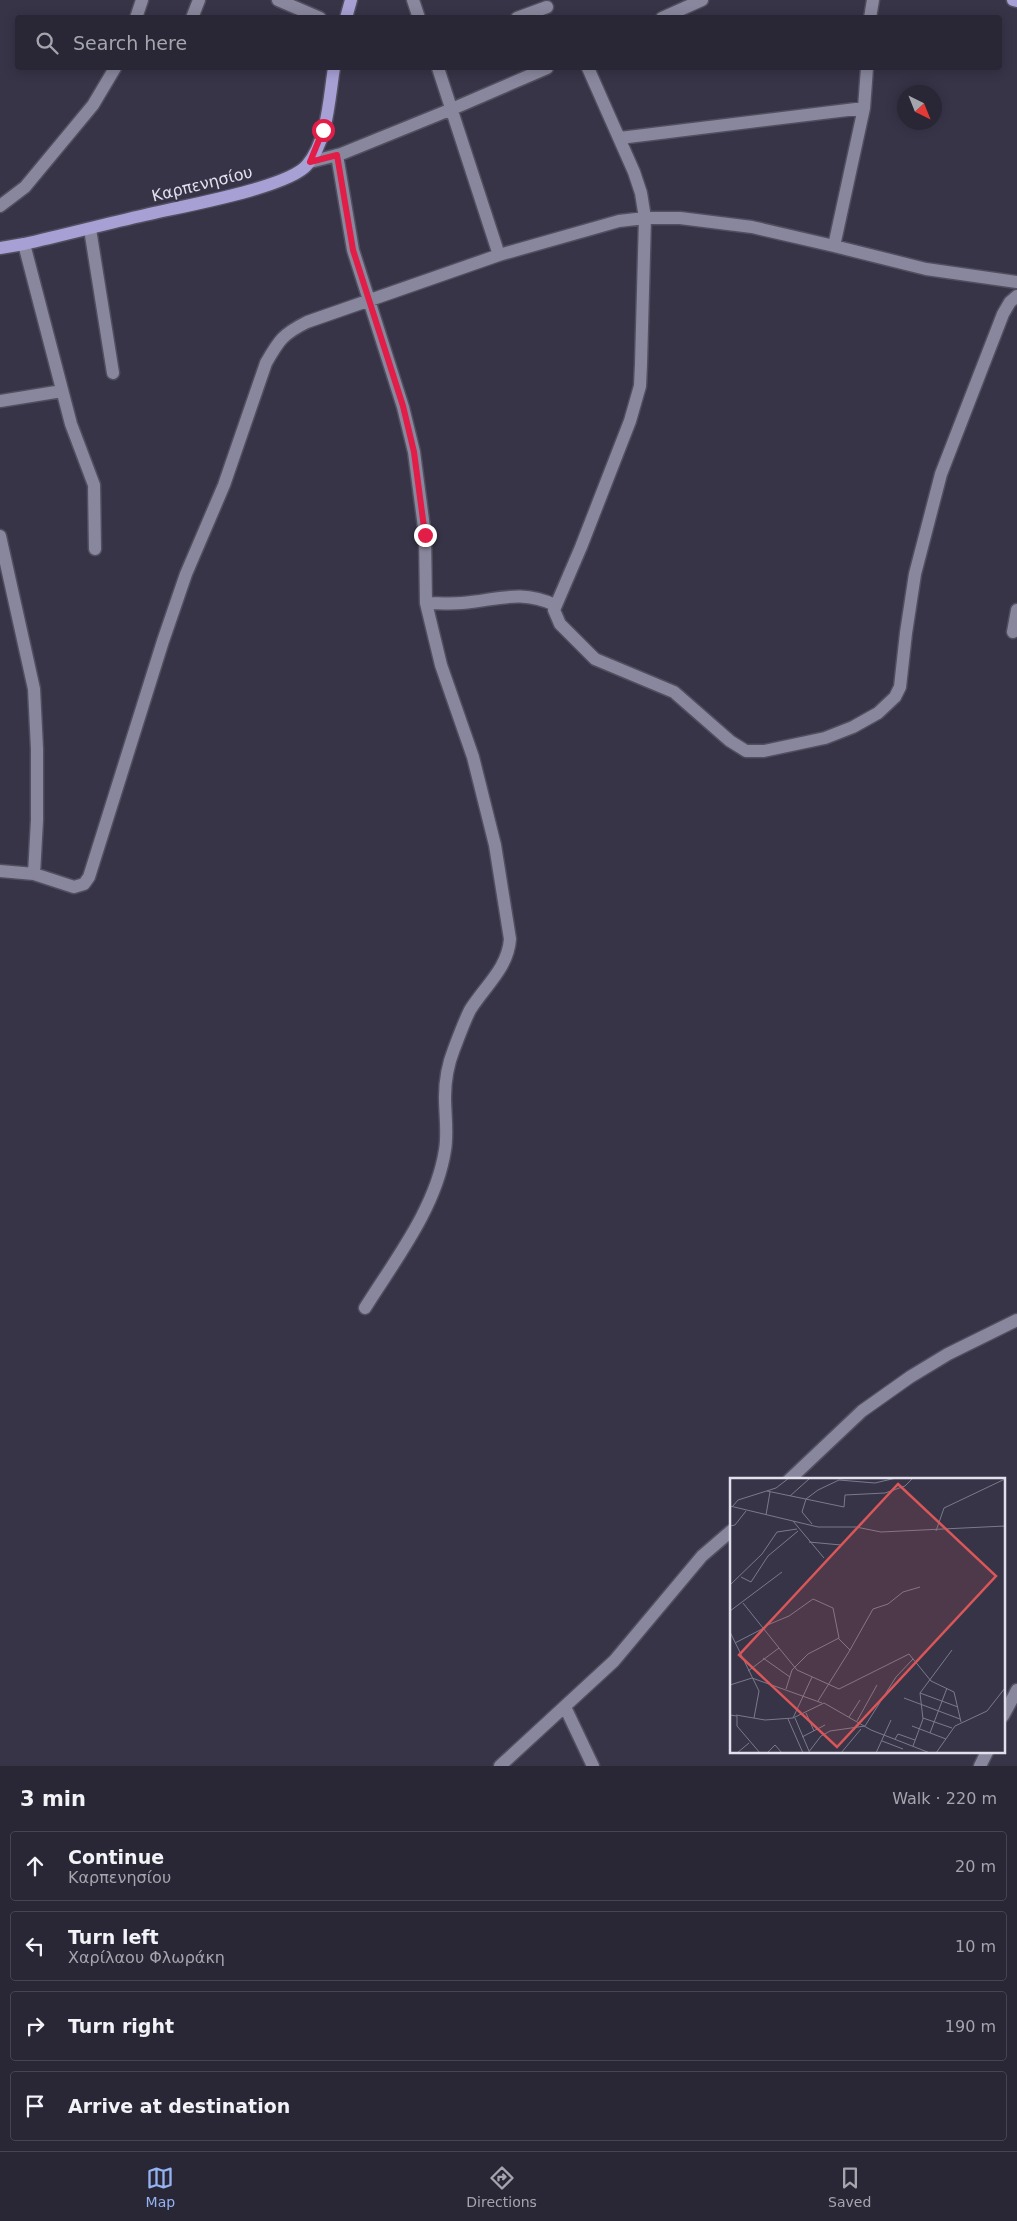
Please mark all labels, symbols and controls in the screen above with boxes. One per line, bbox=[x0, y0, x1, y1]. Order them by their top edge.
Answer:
search box bbox=[15, 15, 1002, 70]
icon: search bbox=[33, 29, 61, 57]
text: Search here bbox=[73, 32, 187, 54]
north arrow bbox=[897, 85, 942, 130]
route start bbox=[312, 119, 335, 142]
street label: Καρπενησίου bbox=[150, 162, 254, 206]
route end bbox=[414, 524, 437, 547]
inset map bbox=[730, 1478, 1004, 1754]
text: 3 min bbox=[20, 1787, 86, 1811]
text: Walk · 220 m bbox=[892, 1789, 997, 1808]
text: Continue bbox=[68, 1846, 164, 1868]
icon: ahead bbox=[21, 1852, 49, 1880]
text: 20 m bbox=[955, 1857, 996, 1876]
text: Καρπενησίου bbox=[68, 1868, 171, 1887]
text: Turn left bbox=[68, 1926, 159, 1948]
icon: left bbox=[21, 1932, 49, 1960]
text: 10 m bbox=[955, 1937, 996, 1956]
text: Χαρίλαου Φλωράκη bbox=[68, 1948, 225, 1967]
icon: right bbox=[21, 2012, 49, 2040]
text: Turn right bbox=[68, 2015, 174, 2037]
text: 190 m bbox=[945, 2017, 996, 2036]
icon: arrive bbox=[21, 2092, 49, 2120]
text: Arrive at destination bbox=[68, 2095, 290, 2117]
tab: Map bbox=[146, 2164, 175, 2210]
tab: Directions bbox=[466, 2164, 537, 2210]
tab: Saved bbox=[828, 2164, 871, 2210]

